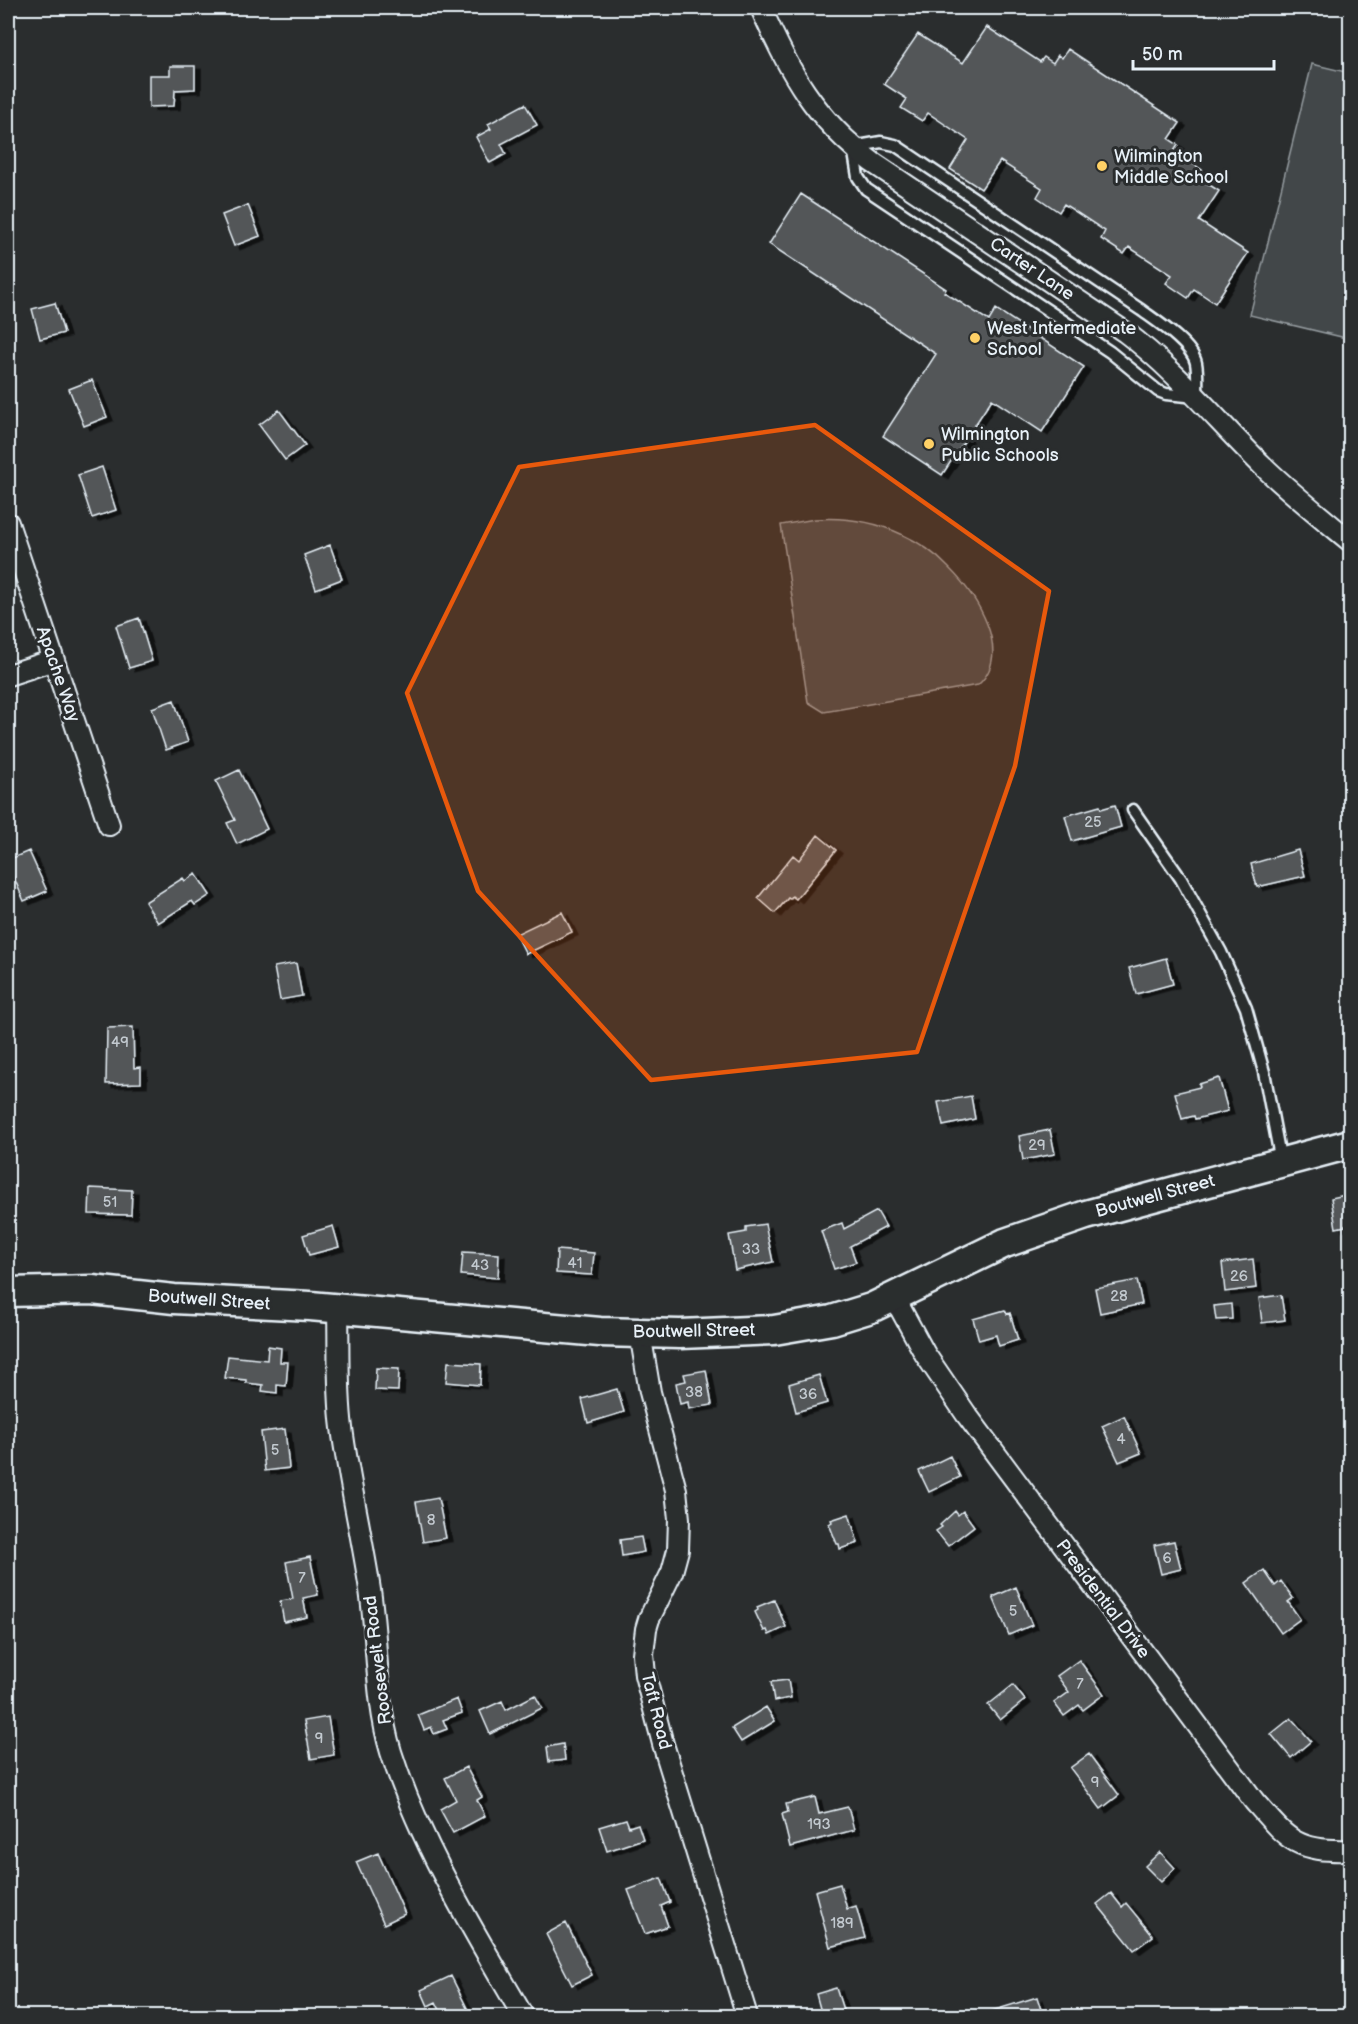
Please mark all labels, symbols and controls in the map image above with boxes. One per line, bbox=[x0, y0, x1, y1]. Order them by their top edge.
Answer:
scale bar bbox=[1133, 33, 1274, 71]
text: 50 m bbox=[1142, 44, 1183, 65]
place label: Wilmington Middle School bbox=[1114, 146, 1228, 188]
marker: Wilmington Middle School bbox=[1095, 159, 1109, 173]
street label: Carter Lane bbox=[986, 233, 1079, 305]
place label: West Intermediate School bbox=[987, 318, 1137, 360]
marker: West Intermediate School bbox=[968, 331, 982, 345]
place label: Wilmington Public Schools bbox=[941, 424, 1059, 466]
marker: Wilmington Public Schools bbox=[922, 437, 936, 451]
street label: Apache Way bbox=[32, 623, 84, 725]
house number: 25 bbox=[1084, 813, 1102, 832]
house number: 49 bbox=[111, 1033, 129, 1052]
house number: 29 bbox=[1028, 1136, 1046, 1155]
street label: Boutwell Street bbox=[1093, 1170, 1217, 1222]
house number: 51 bbox=[103, 1193, 117, 1212]
house number: 33 bbox=[742, 1240, 760, 1259]
house number: 41 bbox=[568, 1254, 582, 1273]
house number: 43 bbox=[471, 1256, 489, 1275]
house number: 26 bbox=[1230, 1267, 1248, 1286]
street label: Boutwell Street bbox=[147, 1285, 271, 1315]
house number: 28 bbox=[1110, 1287, 1128, 1306]
street label: Boutwell Street bbox=[633, 1319, 756, 1343]
house number: 38 bbox=[685, 1383, 703, 1402]
house number: 36 bbox=[799, 1385, 817, 1404]
house number: 4 bbox=[1116, 1430, 1126, 1449]
house number: 5 bbox=[271, 1441, 279, 1460]
house number: 8 bbox=[427, 1511, 436, 1530]
street label: Presidential Drive bbox=[1051, 1535, 1155, 1663]
house number: 6 bbox=[1162, 1549, 1172, 1568]
house number: 7 bbox=[298, 1569, 306, 1588]
street label: Roosevelt Road bbox=[360, 1594, 396, 1726]
house number: 5 bbox=[1009, 1602, 1017, 1621]
street label: Taft Road bbox=[636, 1670, 676, 1752]
house number: 7 bbox=[1076, 1675, 1084, 1694]
house number: 9 bbox=[315, 1729, 323, 1748]
house number: 9 bbox=[1091, 1773, 1099, 1792]
house number: 193 bbox=[807, 1815, 831, 1834]
house number: 189 bbox=[830, 1914, 854, 1933]

